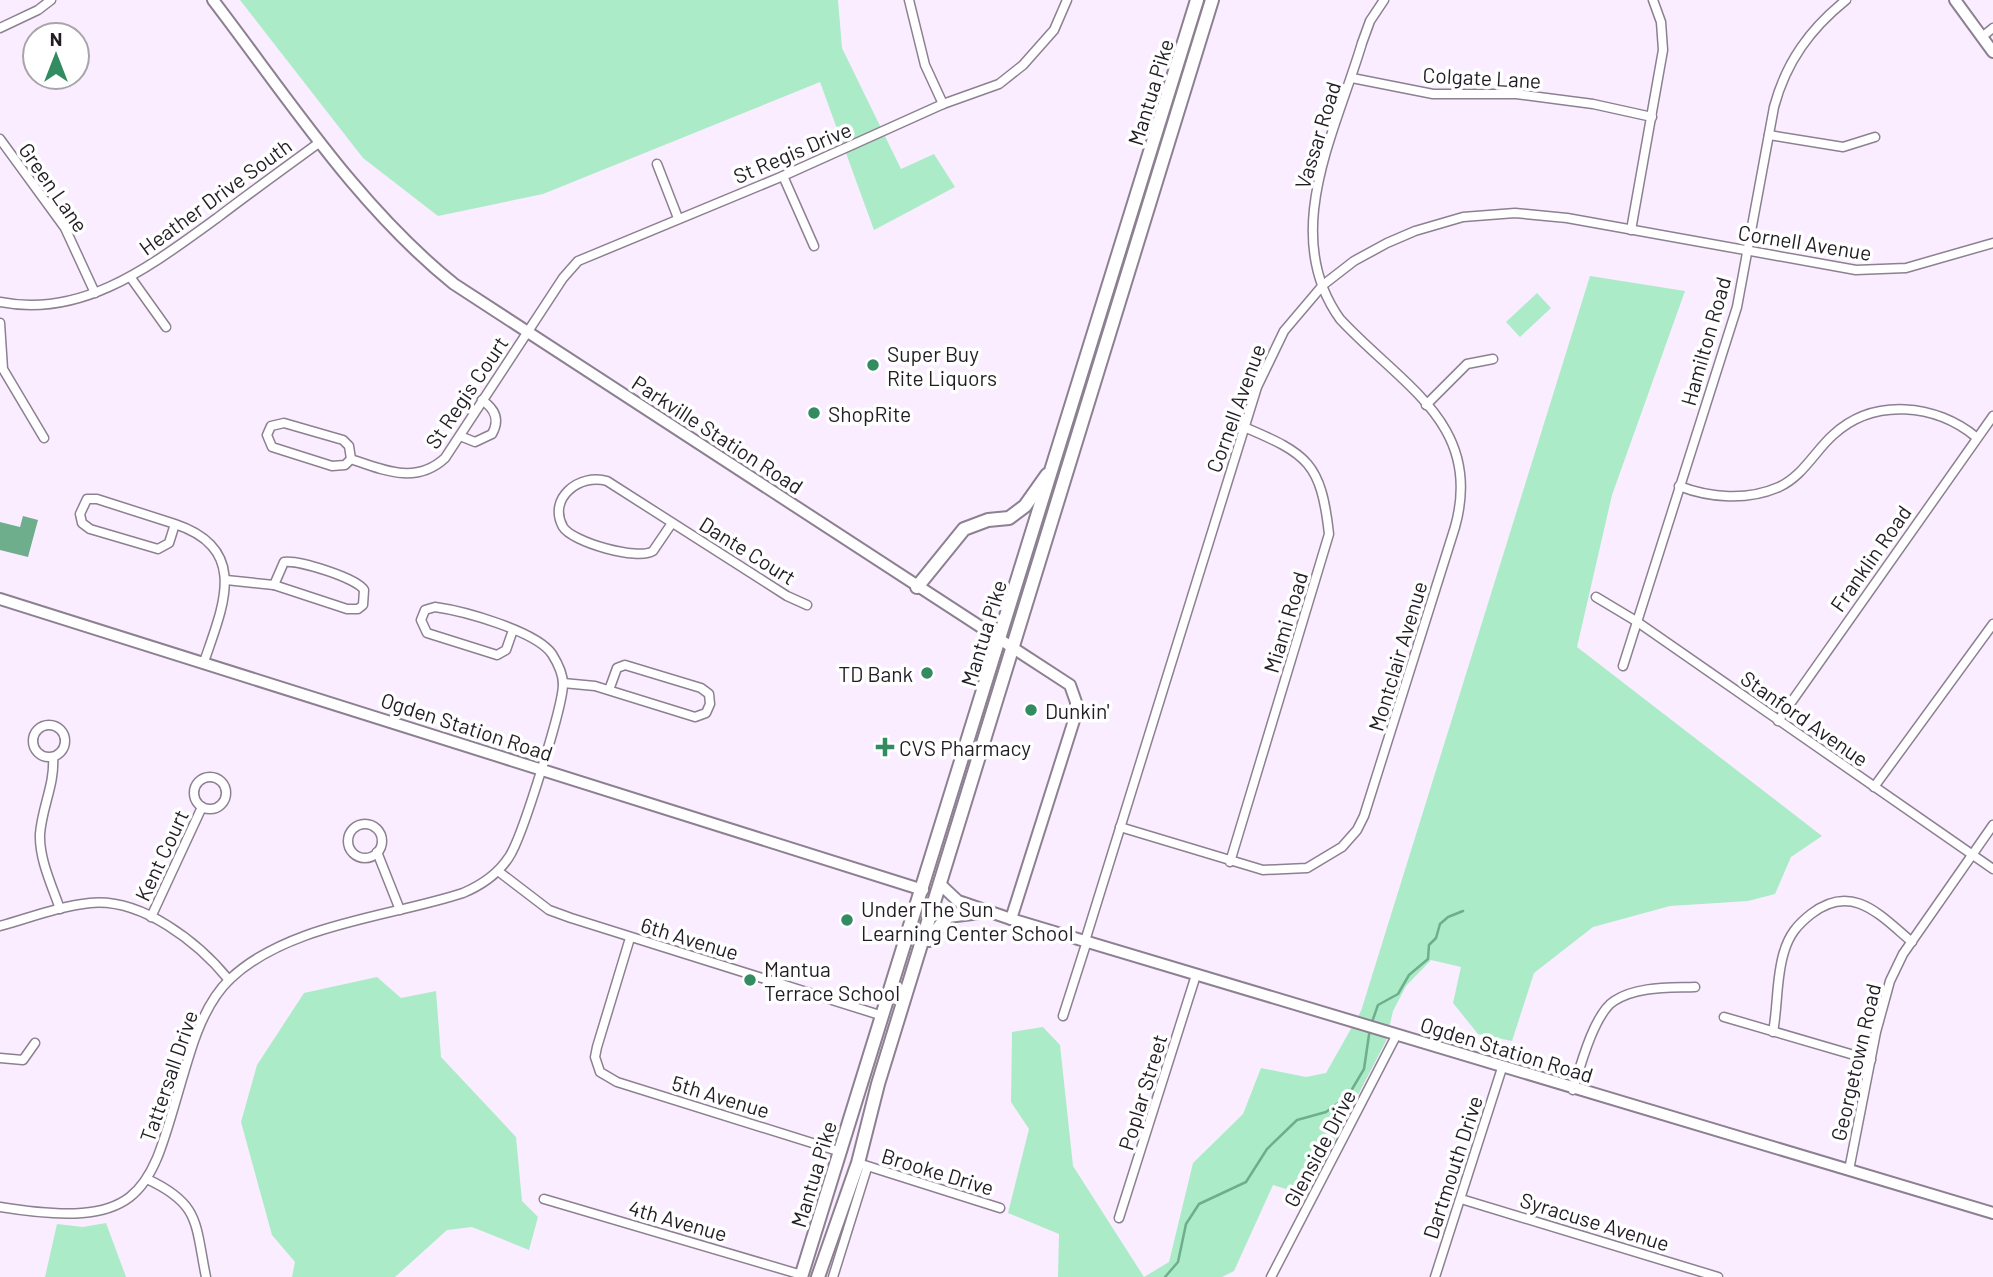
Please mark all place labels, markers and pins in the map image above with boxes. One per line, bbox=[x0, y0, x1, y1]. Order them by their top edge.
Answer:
place label: Super Buy Rite Liquors bbox=[887, 341, 997, 390]
marker: Super Buy Rite Liquors bbox=[865, 357, 881, 373]
place label: ShopRite bbox=[828, 401, 911, 426]
marker: ShopRite bbox=[806, 405, 822, 421]
place label: TD Bank bbox=[838, 661, 913, 686]
marker: TD Bank bbox=[919, 665, 935, 681]
place label: Dunkin' bbox=[1045, 698, 1110, 723]
marker: Dunkin' bbox=[1023, 702, 1039, 718]
place label: CVS Pharmacy bbox=[899, 735, 1031, 760]
marker: CVS Pharmacy bbox=[877, 739, 893, 755]
place label: Under The Sun Learning Center School bbox=[861, 896, 1074, 945]
marker: Under The Sun Learning Center School bbox=[839, 912, 855, 928]
place label: Mantua Terrace School bbox=[764, 956, 900, 1005]
marker: Mantua Terrace School bbox=[742, 972, 758, 988]

